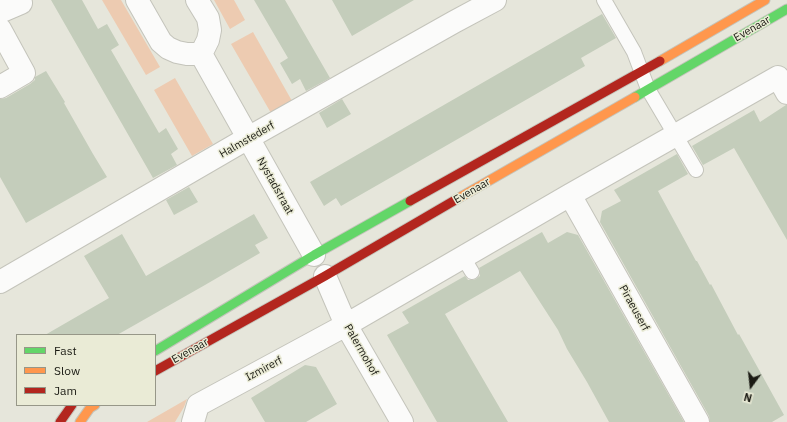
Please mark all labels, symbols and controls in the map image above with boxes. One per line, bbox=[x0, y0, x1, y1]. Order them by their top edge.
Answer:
street label: Evenaar bbox=[731, 13, 773, 45]
street label: Halmstederf bbox=[217, 119, 277, 161]
street label: Nystadstraat bbox=[254, 155, 296, 217]
street label: Evenaar bbox=[451, 175, 493, 207]
street label: Piraeuserf bbox=[616, 283, 652, 333]
street label: Palermohof bbox=[341, 322, 381, 378]
legend bbox=[16, 334, 156, 406]
street label: Evenaar bbox=[169, 336, 211, 366]
text: Fast bbox=[54, 343, 77, 358]
street label: Izmirerf bbox=[243, 354, 285, 384]
text: Slow bbox=[54, 363, 80, 378]
north arrow bbox=[731, 366, 771, 406]
text: Jam bbox=[54, 383, 77, 398]
text: N bbox=[742, 390, 754, 405]

